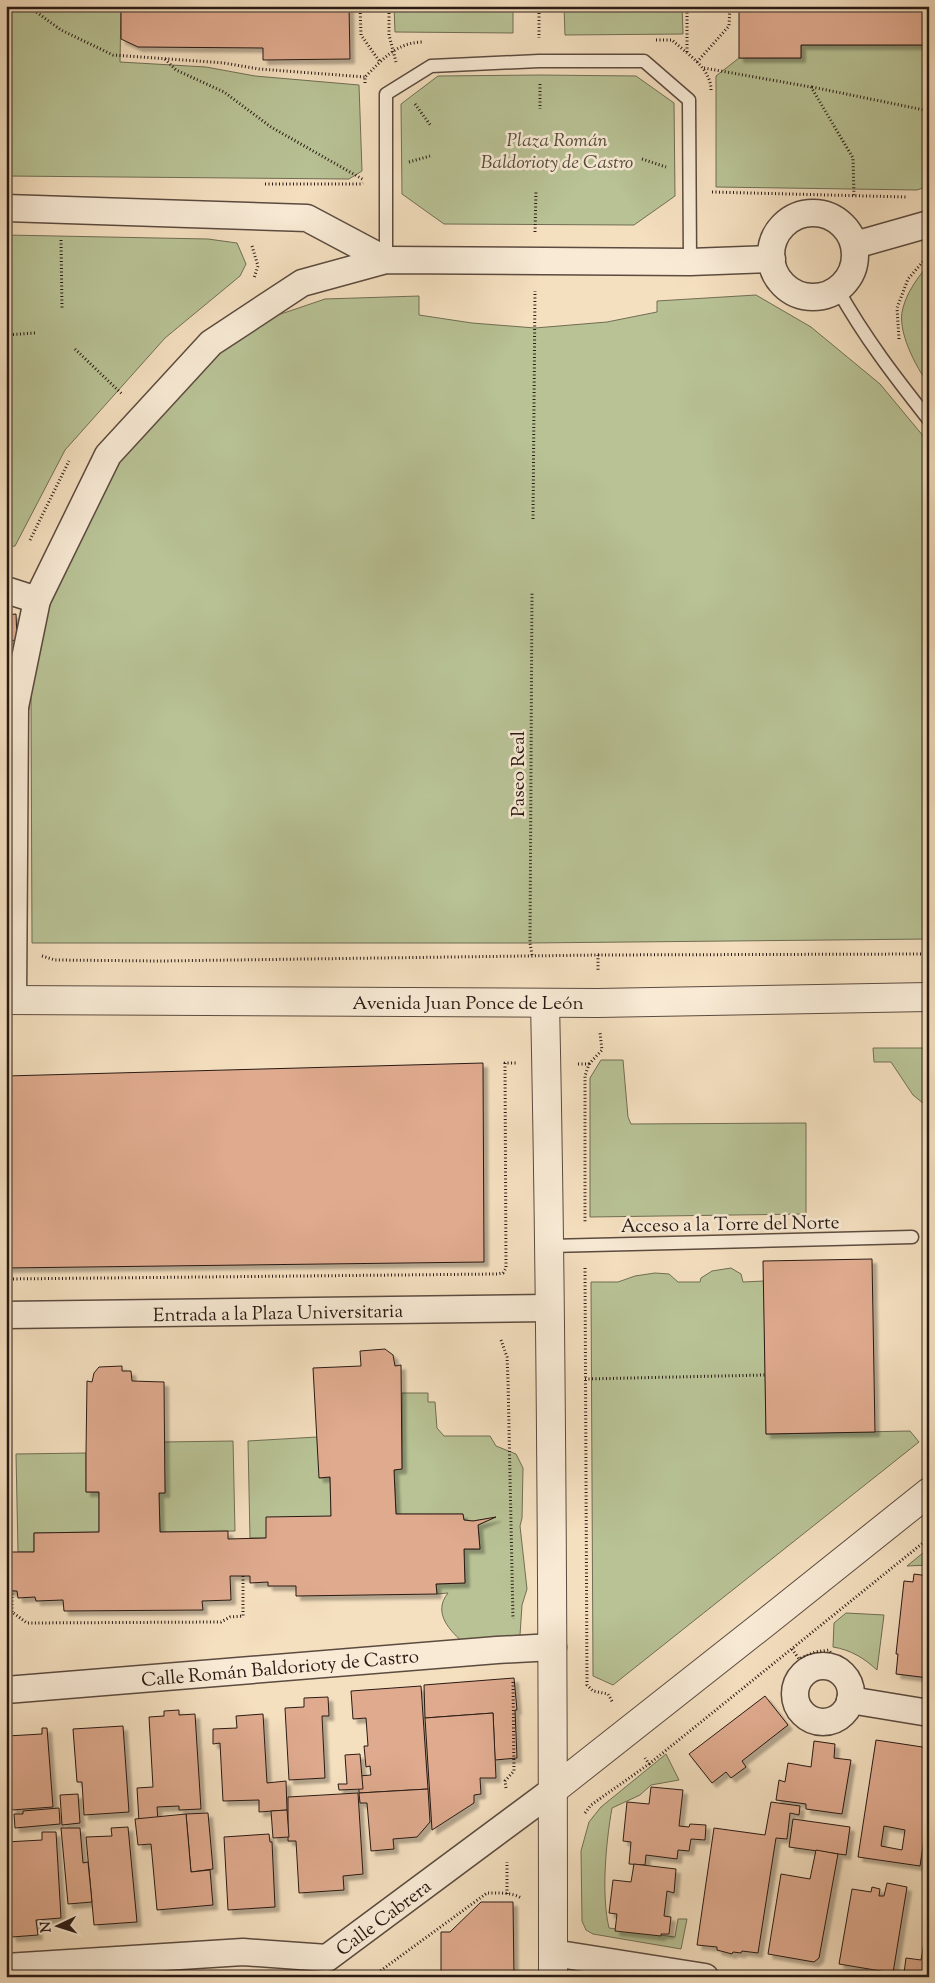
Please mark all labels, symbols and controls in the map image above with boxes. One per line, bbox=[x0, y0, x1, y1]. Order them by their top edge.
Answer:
park label: Plaza Román Baldorioty de Castro bbox=[481, 128, 633, 177]
street label: Paseo Real bbox=[506, 731, 533, 817]
street label: Avenida Juan Ponce de León bbox=[352, 991, 584, 1018]
street label: Acceso a la Torre del Norte bbox=[620, 1210, 840, 1241]
street label: Entrada a la Plaza Universitaria bbox=[153, 1299, 404, 1330]
street label: Calle Román Baldorioty de Castro bbox=[140, 1644, 420, 1695]
street label: Calle Cabrera bbox=[331, 1874, 438, 1964]
north arrow bbox=[32, 1900, 82, 1950]
text: N bbox=[37, 1920, 57, 1933]

